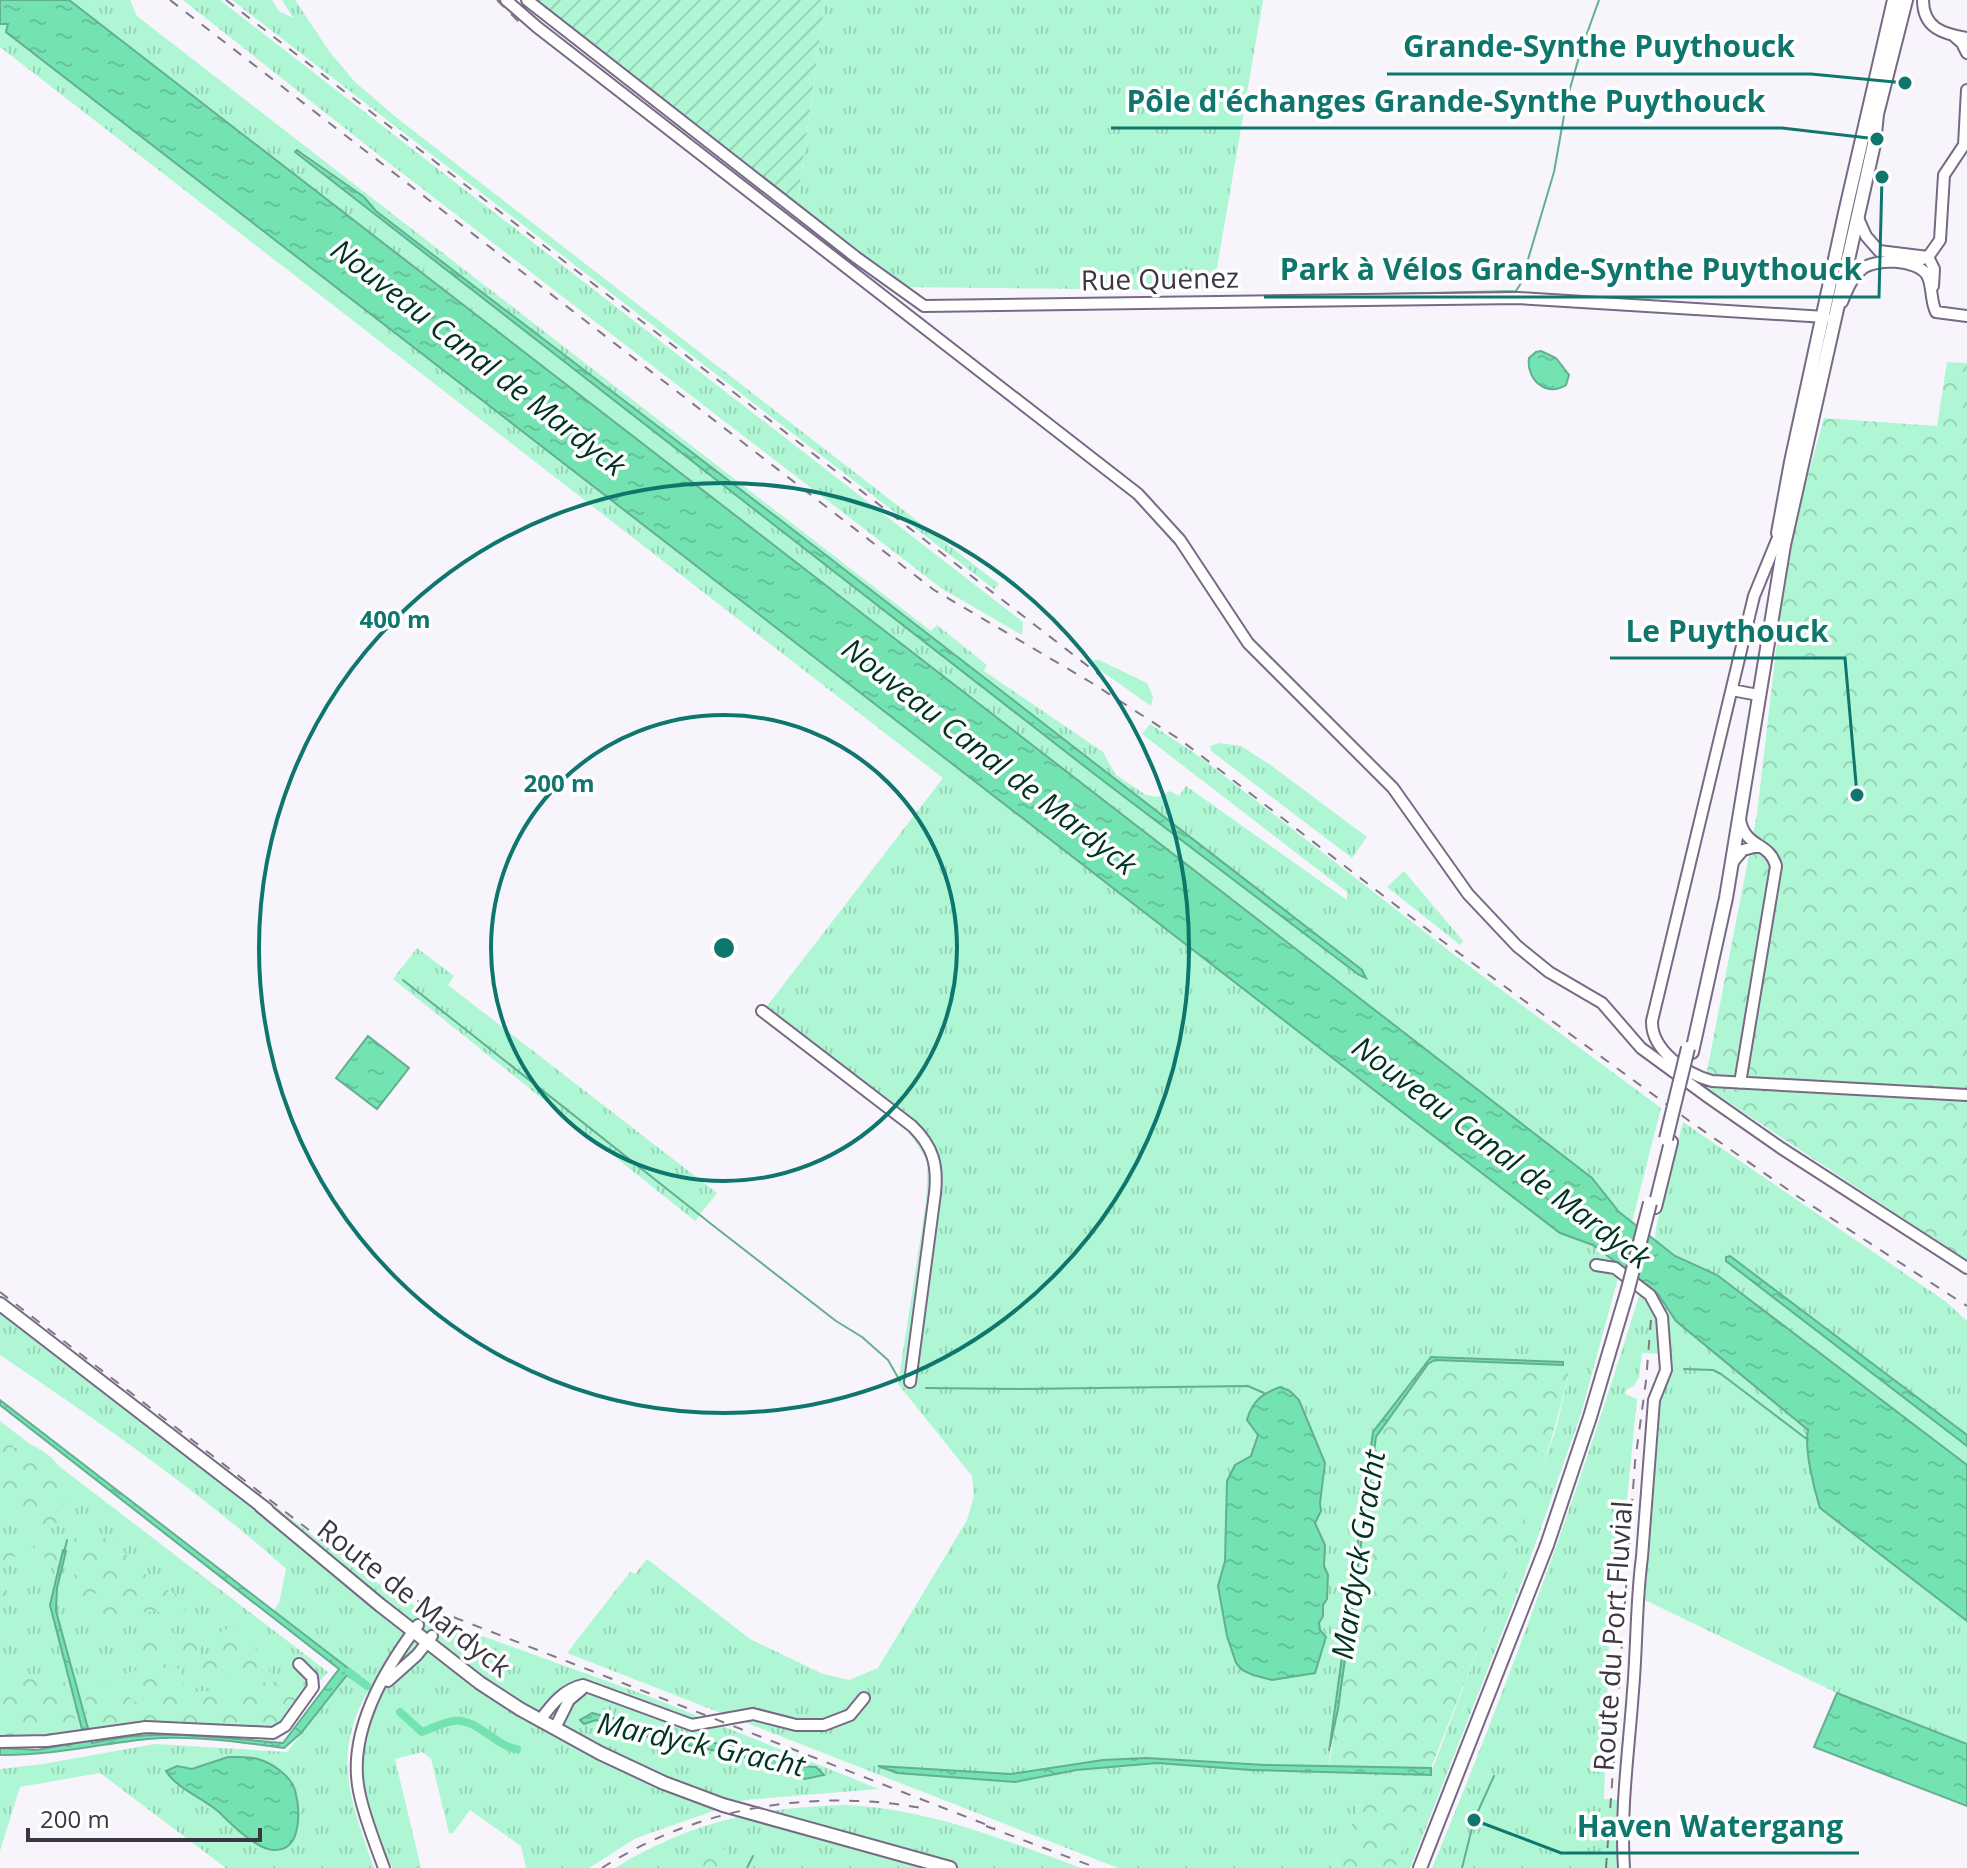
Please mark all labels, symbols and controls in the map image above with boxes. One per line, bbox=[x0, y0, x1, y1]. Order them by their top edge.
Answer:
callout: Grande-Synthe Puythouck bbox=[1387, 20, 1811, 74]
text: Grande-Synthe Puythouck bbox=[1403, 25, 1795, 66]
callout: Pôle d'échanges Grande-Synthe Puythouck bbox=[1111, 74, 1782, 128]
text: Pôle d'échanges Grande-Synthe Puythouck bbox=[1127, 80, 1766, 121]
water label: Nouveau Canal de Mardyck bbox=[323, 229, 636, 486]
callout: Park à Vélos Grande-Synthe Puythouck bbox=[1264, 243, 1879, 297]
text: Park à Vélos Grande-Synthe Puythouck bbox=[1280, 248, 1863, 289]
street label: Rue Quenez bbox=[1081, 258, 1239, 298]
text: 400 m bbox=[360, 602, 430, 635]
callout: Le Puythouck bbox=[1610, 604, 1845, 658]
text: Le Puythouck bbox=[1625, 610, 1829, 651]
water label: Nouveau Canal de Mardyck bbox=[834, 628, 1147, 885]
text: 200 m bbox=[524, 766, 594, 799]
centre of rings bbox=[710, 934, 738, 962]
water label: Nouveau Canal de Mardyck bbox=[1344, 1026, 1661, 1278]
water label: Mardyck Gracht bbox=[1321, 1446, 1394, 1662]
street label: Route du Port Fluvial bbox=[1584, 1500, 1640, 1772]
street label: Route de Mardyck bbox=[310, 1510, 519, 1685]
water label: Mardyck Gracht bbox=[594, 1702, 810, 1786]
scale bar bbox=[28, 1792, 260, 1842]
callout: Haven Watergang bbox=[1561, 1799, 1859, 1853]
text: 200 m bbox=[40, 1802, 110, 1835]
text: Haven Watergang bbox=[1577, 1805, 1843, 1846]

